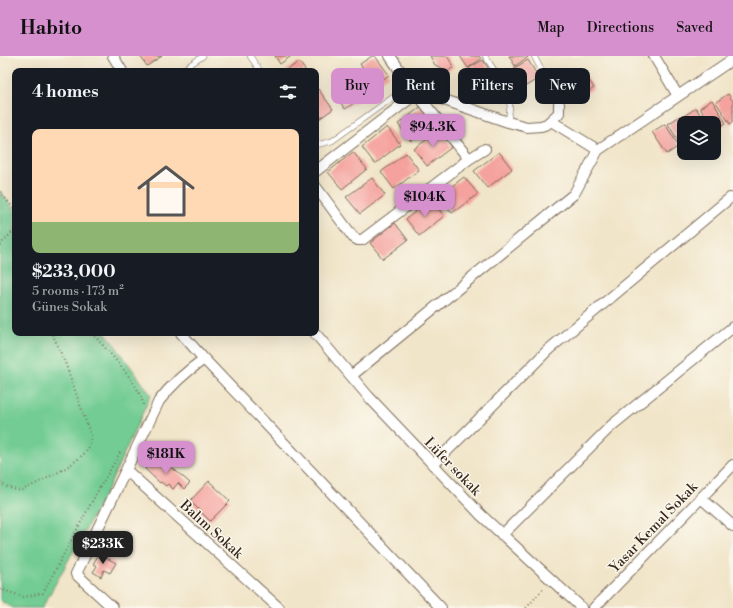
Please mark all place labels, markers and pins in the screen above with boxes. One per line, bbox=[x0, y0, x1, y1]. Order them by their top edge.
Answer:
pin: $94.3K bbox=[400, 114, 466, 148]
pin: $104K bbox=[397, 184, 453, 218]
pin: $181K bbox=[138, 441, 194, 475]
pin: $233K bbox=[75, 531, 131, 565]

